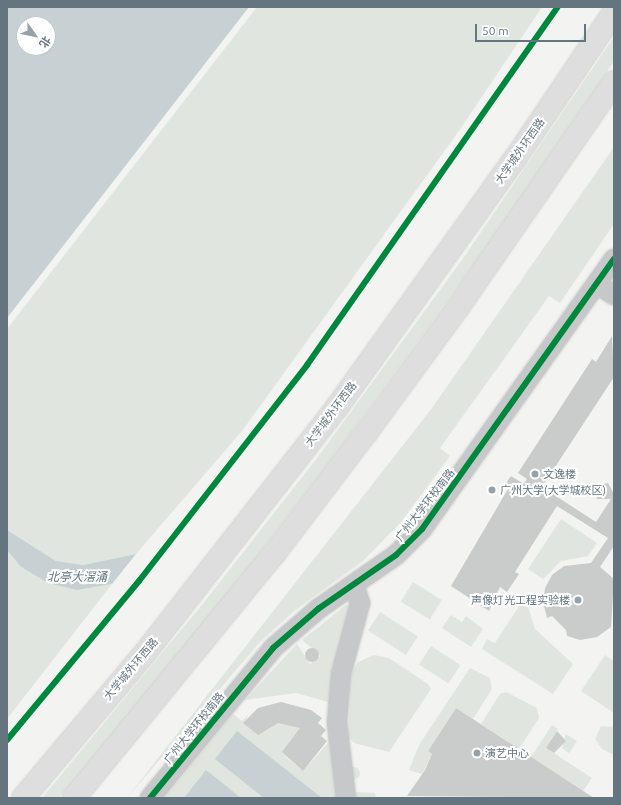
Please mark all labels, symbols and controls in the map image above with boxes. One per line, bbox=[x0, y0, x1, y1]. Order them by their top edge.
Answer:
north arrow bbox=[16, 16, 56, 56]
scale bar bbox=[477, 16, 588, 42]
text: 50 m bbox=[482, 24, 509, 37]
text: 北 bbox=[37, 34, 53, 50]
street label: 大学城外环西路 bbox=[493, 116, 547, 186]
street label: 大学城外环西路 bbox=[303, 379, 359, 449]
street label: 广州大学环校南路 bbox=[393, 466, 457, 544]
place label: 文逸楼 bbox=[543, 467, 576, 481]
marker: 文逸楼 bbox=[530, 469, 540, 479]
place label: 广州大学(大学城校区) bbox=[500, 483, 606, 497]
marker: 广州大学(大学城校区) bbox=[487, 485, 497, 495]
water label: 北亭大滘涌 bbox=[47, 570, 107, 584]
place label: 声像灯光工程实验楼 bbox=[471, 593, 570, 607]
marker: 声像灯光工程实验楼 bbox=[573, 595, 583, 605]
street label: 大学城外环西路 bbox=[101, 635, 161, 703]
street label: 广州大学环校南路 bbox=[161, 690, 227, 766]
place label: 演艺中心 bbox=[485, 746, 529, 760]
marker: 演艺中心 bbox=[472, 748, 482, 758]

